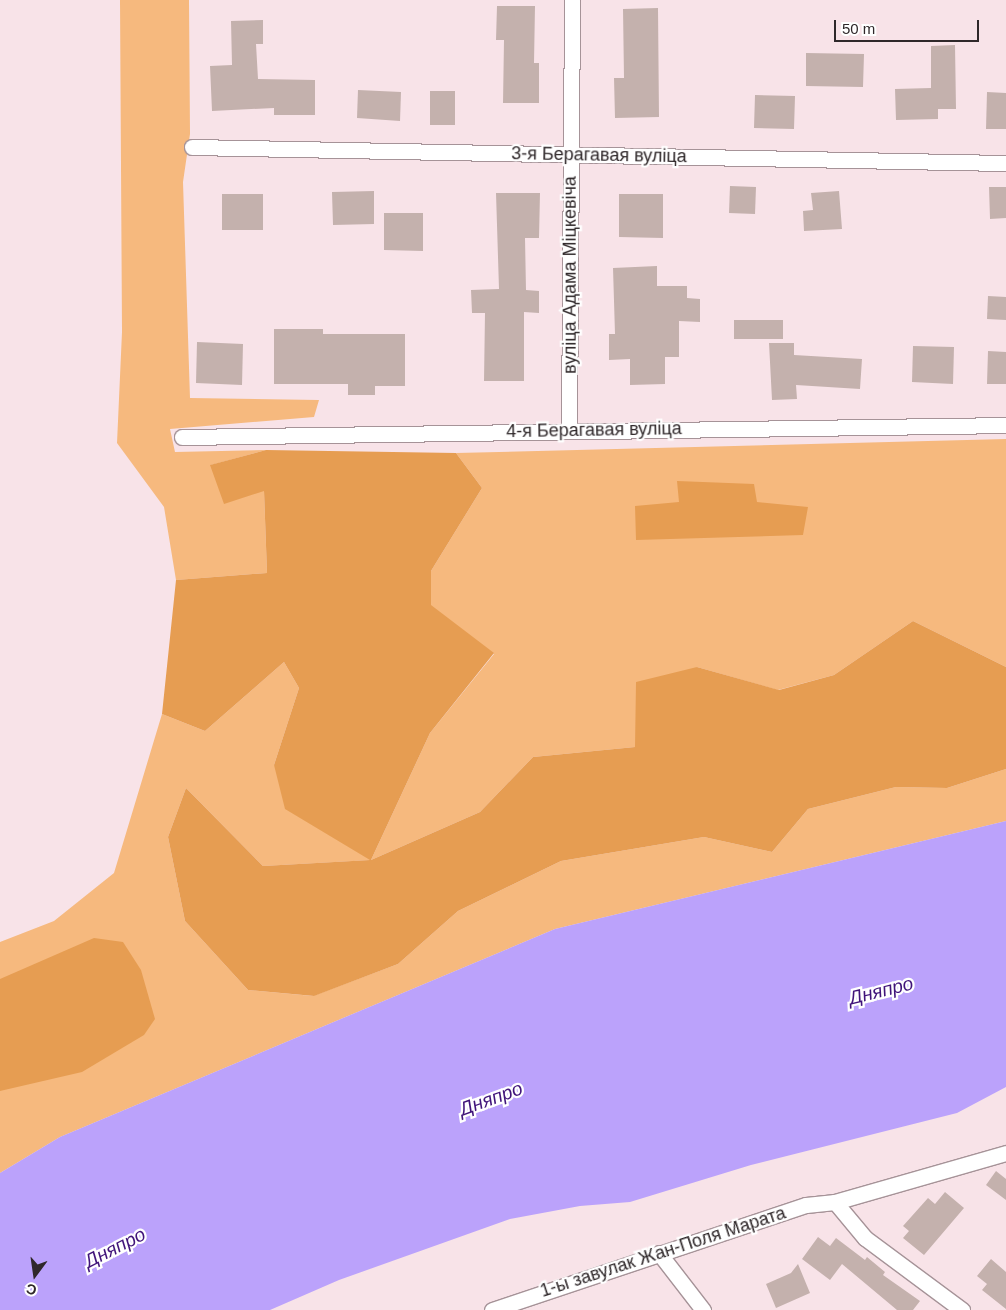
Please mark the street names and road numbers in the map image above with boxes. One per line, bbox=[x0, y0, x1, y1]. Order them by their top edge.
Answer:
street label: 3-я Берагавая вуліца bbox=[511, 143, 687, 167]
street label: вуліца Адама Міцкевіча bbox=[559, 176, 581, 374]
street label: 4-я Берагавая вуліца bbox=[506, 418, 682, 442]
street label: 1-ы завулак Жан-Поля Марата bbox=[538, 1202, 788, 1302]

